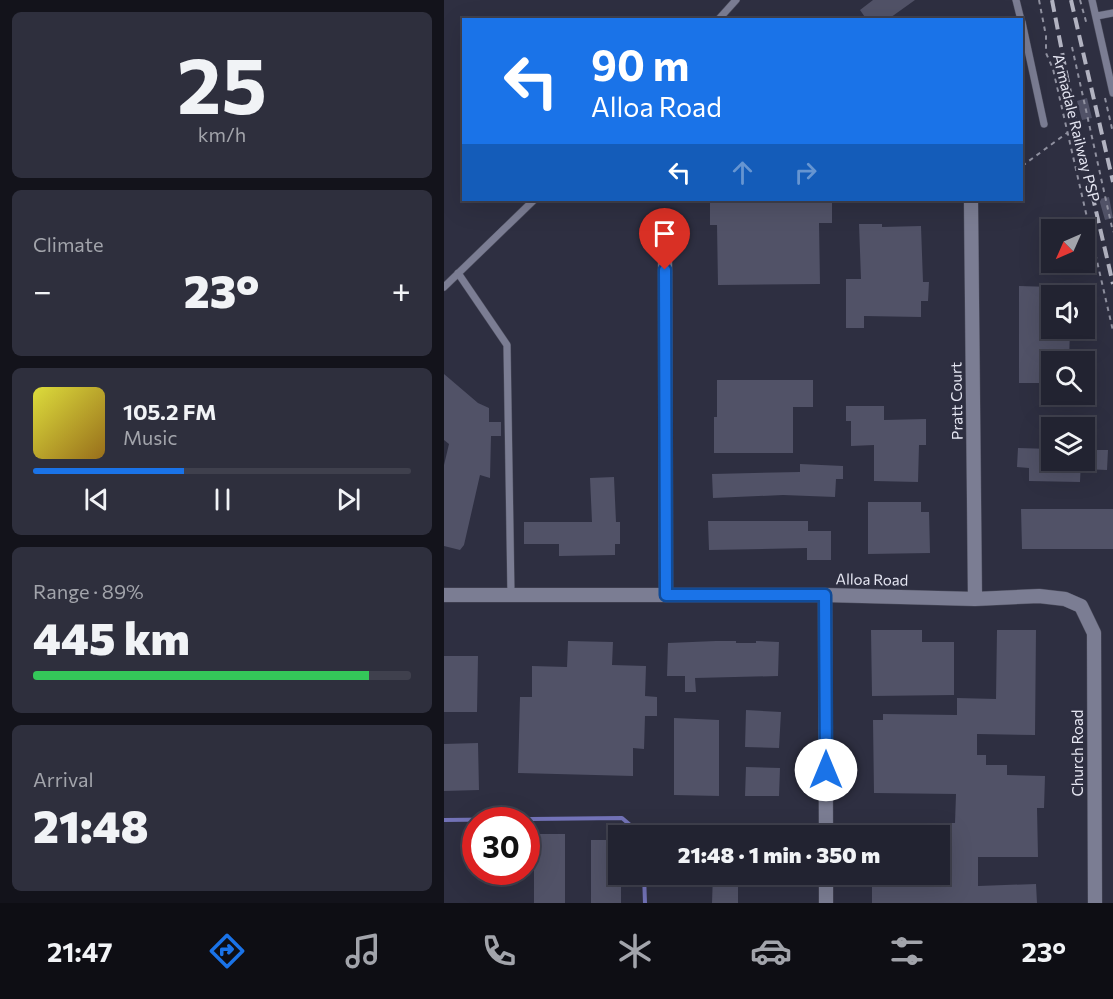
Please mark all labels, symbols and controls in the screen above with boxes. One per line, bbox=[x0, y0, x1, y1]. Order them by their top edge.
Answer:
text: 25 bbox=[177, 35, 267, 130]
text: 90 m bbox=[591, 38, 690, 90]
icon: left bbox=[492, 42, 570, 120]
street label: Armadale Railway PSP bbox=[1050, 52, 1104, 204]
text: Alloa Road bbox=[591, 90, 722, 123]
text: km/h bbox=[198, 122, 246, 146]
icon: left bbox=[663, 156, 696, 189]
icon: ahead bbox=[726, 156, 759, 189]
icon: right bbox=[789, 156, 822, 189]
pin bbox=[639, 208, 690, 270]
icon: arrive bbox=[648, 217, 681, 250]
north arrow bbox=[1041, 219, 1095, 273]
map controls bbox=[1041, 219, 1095, 471]
text: Climate bbox=[33, 232, 103, 256]
text: 23° bbox=[184, 262, 260, 317]
text: − bbox=[33, 269, 52, 310]
text: + bbox=[392, 269, 411, 310]
button: sound bbox=[1041, 285, 1095, 339]
button: search bbox=[1041, 351, 1095, 405]
street label: Pratt Court bbox=[946, 362, 966, 440]
text: 105.2 FM bbox=[123, 398, 217, 425]
button: layers bbox=[1041, 417, 1095, 471]
text: Music bbox=[123, 425, 177, 449]
icon: previous bbox=[80, 483, 113, 516]
icon: pause bbox=[206, 483, 239, 516]
icon: next bbox=[332, 483, 365, 516]
street label: Alloa Road bbox=[836, 569, 909, 589]
text: Range · 89% bbox=[33, 579, 144, 603]
text: 445 km bbox=[33, 609, 190, 664]
street label: Church Road bbox=[1068, 710, 1086, 796]
position arrow bbox=[794, 738, 858, 802]
text: Arrival bbox=[33, 767, 94, 791]
text: 21:48 bbox=[33, 797, 149, 852]
speed limit sign: 30 bbox=[462, 807, 540, 885]
text: 21:48 · 1 min · 350 m bbox=[678, 841, 880, 868]
icon: directions bbox=[206, 930, 248, 972]
icon: music bbox=[342, 930, 384, 972]
icon: phone bbox=[478, 930, 520, 972]
icon: climate bbox=[614, 930, 656, 972]
icon: car bbox=[750, 930, 792, 972]
icon: filters bbox=[886, 930, 928, 972]
text: 21:47 bbox=[47, 935, 113, 968]
text: 23° bbox=[1021, 935, 1066, 968]

